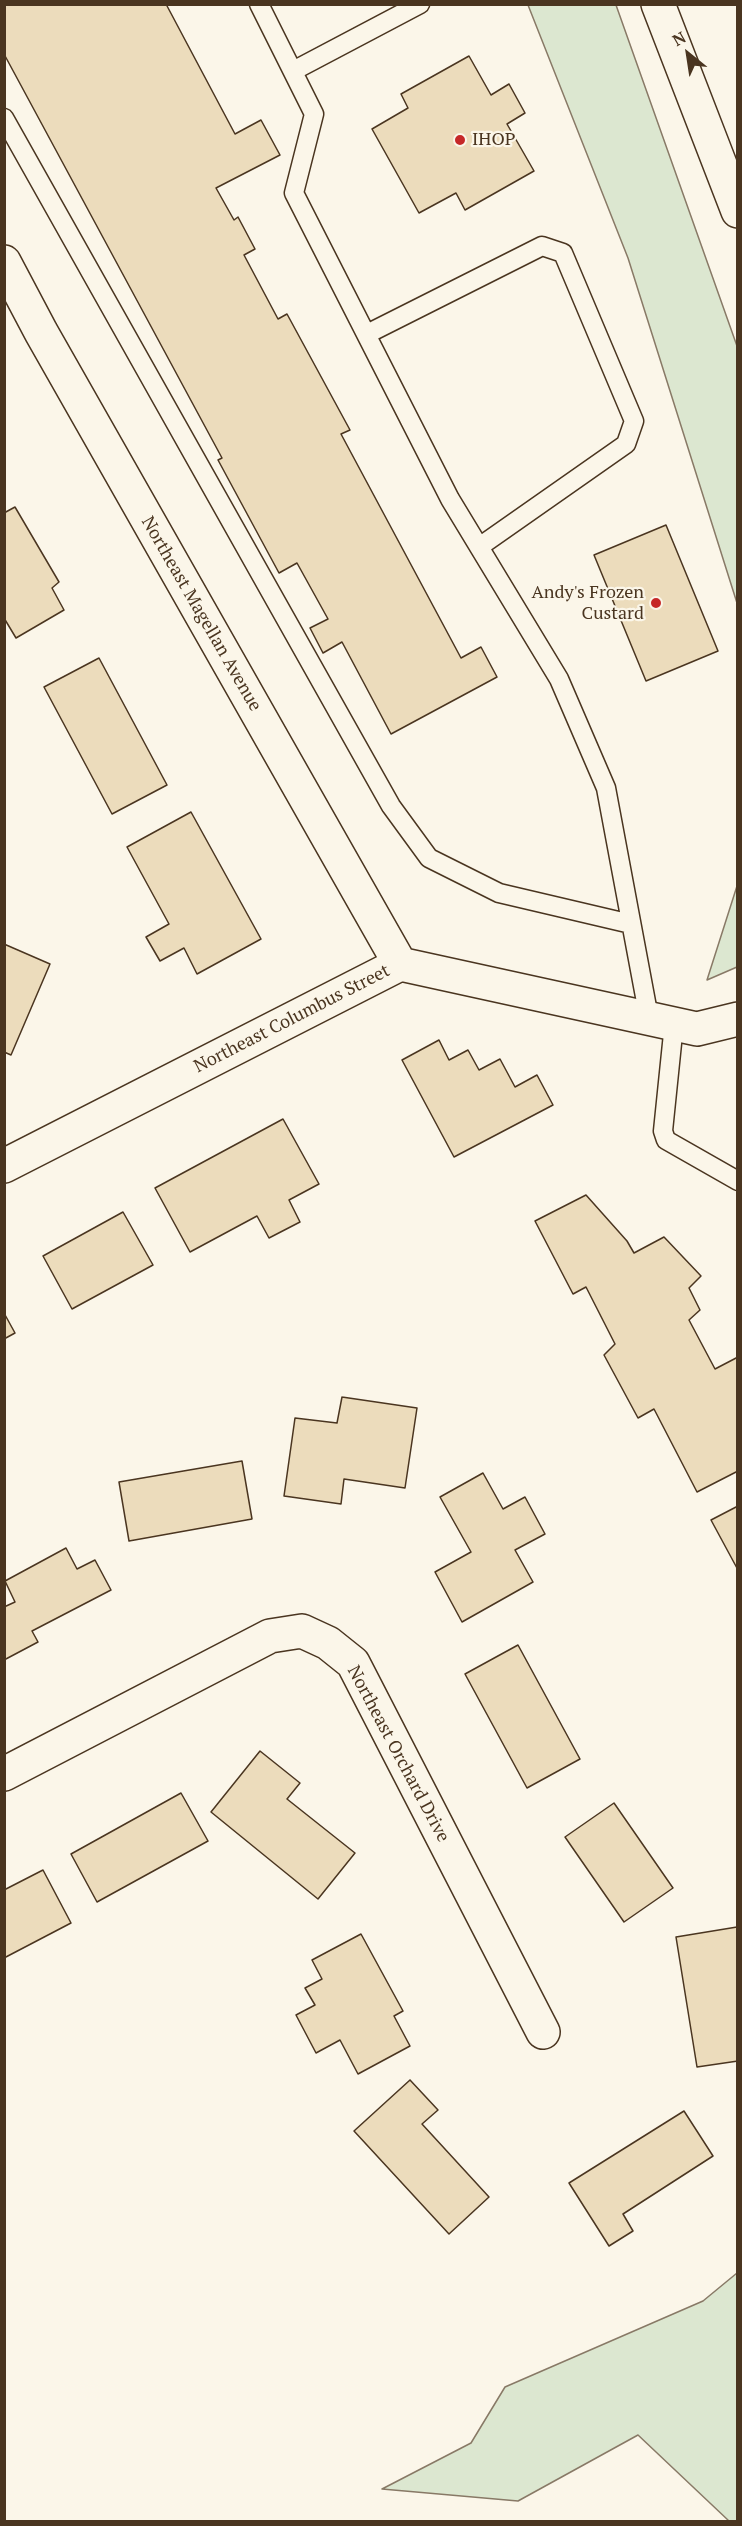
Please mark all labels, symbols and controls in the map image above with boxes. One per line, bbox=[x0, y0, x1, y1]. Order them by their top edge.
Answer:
north arrow bbox=[658, 24, 718, 84]
text: N bbox=[668, 26, 690, 51]
place label: IHOP bbox=[472, 129, 515, 151]
marker: IHOP bbox=[453, 133, 467, 147]
street label: Northeast Magellan Avenue bbox=[136, 513, 266, 715]
place label: Andy's Frozen Custard bbox=[532, 582, 644, 624]
marker: Andy's Frozen Custard bbox=[649, 596, 663, 610]
street label: Northeast Columbus Street bbox=[190, 960, 394, 1078]
street label: Northeast Orchard Drive bbox=[342, 1662, 454, 1846]

